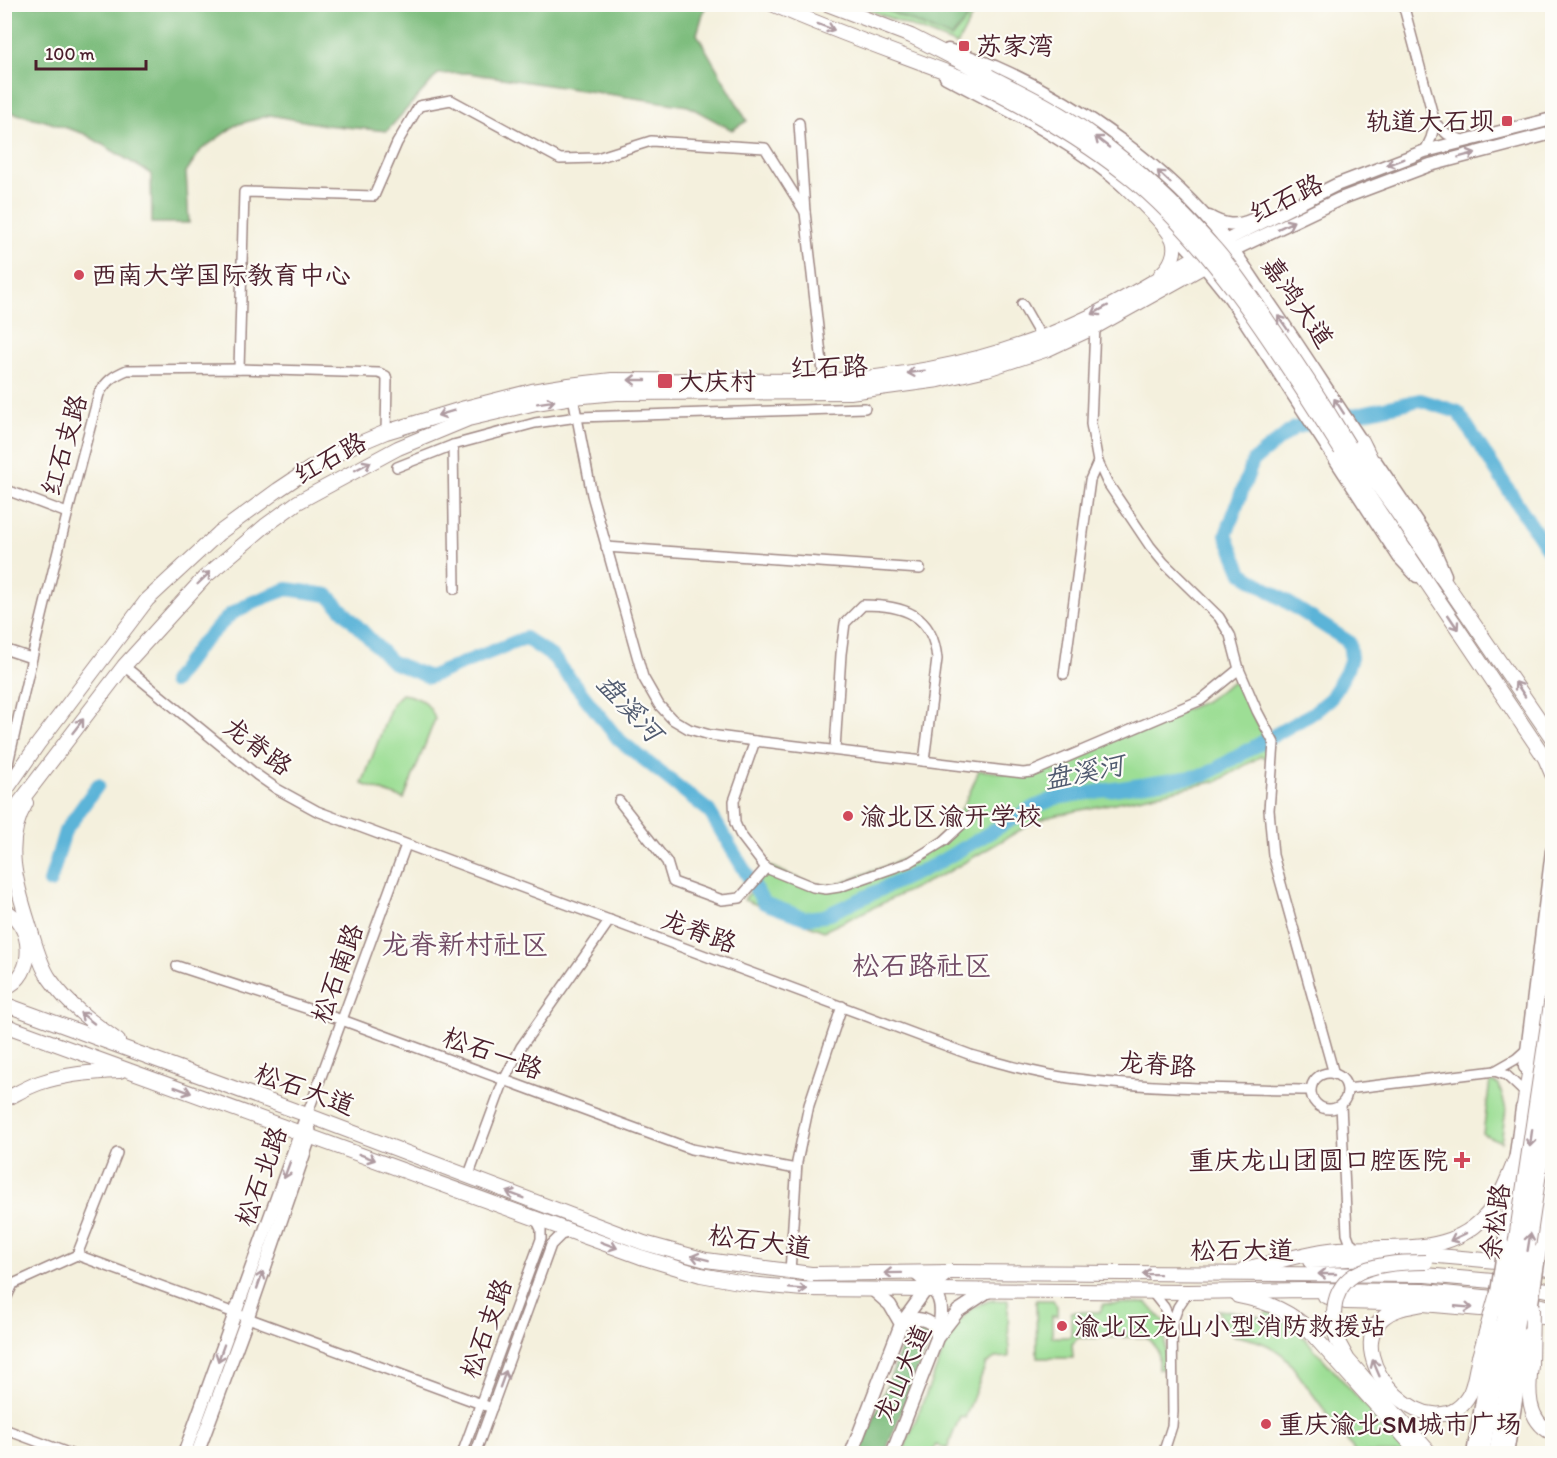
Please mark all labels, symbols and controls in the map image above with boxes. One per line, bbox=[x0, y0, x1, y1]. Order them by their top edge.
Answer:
one-way arrow bbox=[817, 22, 835, 33]
place label: 苏家湾 bbox=[976, 30, 1054, 62]
scale bar bbox=[36, 33, 146, 71]
marker: 苏家湾 bbox=[957, 39, 971, 53]
text: 100 m bbox=[45, 43, 95, 65]
place label: 轨道大石坝 bbox=[1365, 105, 1495, 137]
marker: 轨道大石坝 bbox=[1500, 114, 1514, 128]
one-way arrow bbox=[1094, 136, 1110, 149]
one-way arrow bbox=[1457, 149, 1476, 160]
one-way arrow bbox=[1386, 158, 1405, 169]
street label: 红石路 bbox=[1244, 167, 1328, 229]
one-way arrow bbox=[1156, 170, 1171, 185]
one-way arrow bbox=[1276, 218, 1294, 230]
street label: 嘉鸿大道 bbox=[1255, 250, 1341, 354]
place label: 西南大学国际教育中心 bbox=[91, 259, 351, 291]
marker: 西南大学国际教育中心 bbox=[72, 268, 86, 282]
one-way arrow bbox=[1092, 305, 1109, 317]
one-way arrow bbox=[1277, 315, 1289, 332]
street label: 红石路 bbox=[789, 350, 869, 384]
place label: 大庆村 bbox=[678, 365, 756, 397]
one-way arrow bbox=[906, 366, 926, 377]
marker: 大庆村 bbox=[656, 372, 674, 390]
one-way arrow bbox=[628, 374, 648, 386]
street label: 红石支路 bbox=[34, 391, 94, 499]
one-way arrow bbox=[535, 396, 555, 407]
one-way arrow bbox=[1333, 398, 1346, 415]
one-way arrow bbox=[437, 408, 456, 419]
street label: 红石路 bbox=[288, 425, 372, 491]
one-way arrow bbox=[353, 460, 371, 471]
one-way arrow bbox=[197, 571, 212, 585]
one-way arrow bbox=[1447, 613, 1459, 630]
water label: 盘溪河 bbox=[591, 667, 673, 751]
one-way arrow bbox=[1513, 681, 1526, 698]
street label: 龙脊路 bbox=[217, 710, 299, 782]
one-way arrow bbox=[71, 718, 84, 734]
water label: 盘溪河 bbox=[1041, 747, 1131, 795]
place label: 渝北区渝开学校 bbox=[860, 800, 1042, 832]
marker: 渝北区渝开学校 bbox=[841, 809, 855, 823]
street label: 龙脊路 bbox=[657, 903, 741, 959]
street label: 松石南路 bbox=[304, 919, 370, 1027]
district label: 龙脊新村社区 bbox=[381, 927, 549, 961]
district label: 松石路社区 bbox=[852, 948, 992, 982]
one-way arrow bbox=[80, 1012, 96, 1025]
street label: 松石一路 bbox=[439, 1020, 547, 1086]
street label: 龙脊路 bbox=[1117, 1045, 1197, 1083]
street label: 松石大道 bbox=[251, 1056, 359, 1122]
one-way arrow bbox=[173, 1086, 192, 1097]
street label: 松石北路 bbox=[228, 1122, 294, 1230]
one-way arrow bbox=[1526, 1127, 1537, 1147]
place label: 重庆龙山团圆口腔医院 bbox=[1188, 1144, 1448, 1176]
marker: 重庆龙山团圆口腔医院 bbox=[1453, 1151, 1471, 1169]
one-way arrow bbox=[357, 1152, 375, 1163]
one-way arrow bbox=[280, 1160, 291, 1179]
street label: 余松路 bbox=[1474, 1181, 1516, 1263]
one-way arrow bbox=[507, 1189, 525, 1200]
street label: 松石大道 bbox=[706, 1218, 814, 1264]
one-way arrow bbox=[1449, 1231, 1467, 1243]
one-way arrow bbox=[1524, 1233, 1535, 1252]
street label: 松石大道 bbox=[1190, 1234, 1294, 1266]
one-way arrow bbox=[599, 1240, 618, 1251]
one-way arrow bbox=[690, 1252, 709, 1264]
one-way arrow bbox=[884, 1267, 904, 1279]
one-way arrow bbox=[1142, 1268, 1162, 1280]
one-way arrow bbox=[1318, 1268, 1338, 1280]
one-way arrow bbox=[256, 1271, 267, 1290]
street label: 松石支路 bbox=[453, 1274, 519, 1382]
one-way arrow bbox=[788, 1283, 808, 1294]
one-way arrow bbox=[1454, 1302, 1474, 1313]
place label: 渝北区龙山小型消防救援站 bbox=[1074, 1310, 1386, 1342]
street label: 龙山大道 bbox=[866, 1319, 938, 1427]
marker: 渝北区龙山小型消防救援站 bbox=[1055, 1319, 1069, 1333]
one-way arrow bbox=[214, 1343, 225, 1362]
one-way arrow bbox=[1370, 1359, 1381, 1377]
one-way arrow bbox=[498, 1370, 509, 1389]
place label: 重庆渝北SM城市广场 bbox=[1278, 1408, 1522, 1440]
marker: 重庆渝北SM城市广场 bbox=[1259, 1417, 1273, 1431]

